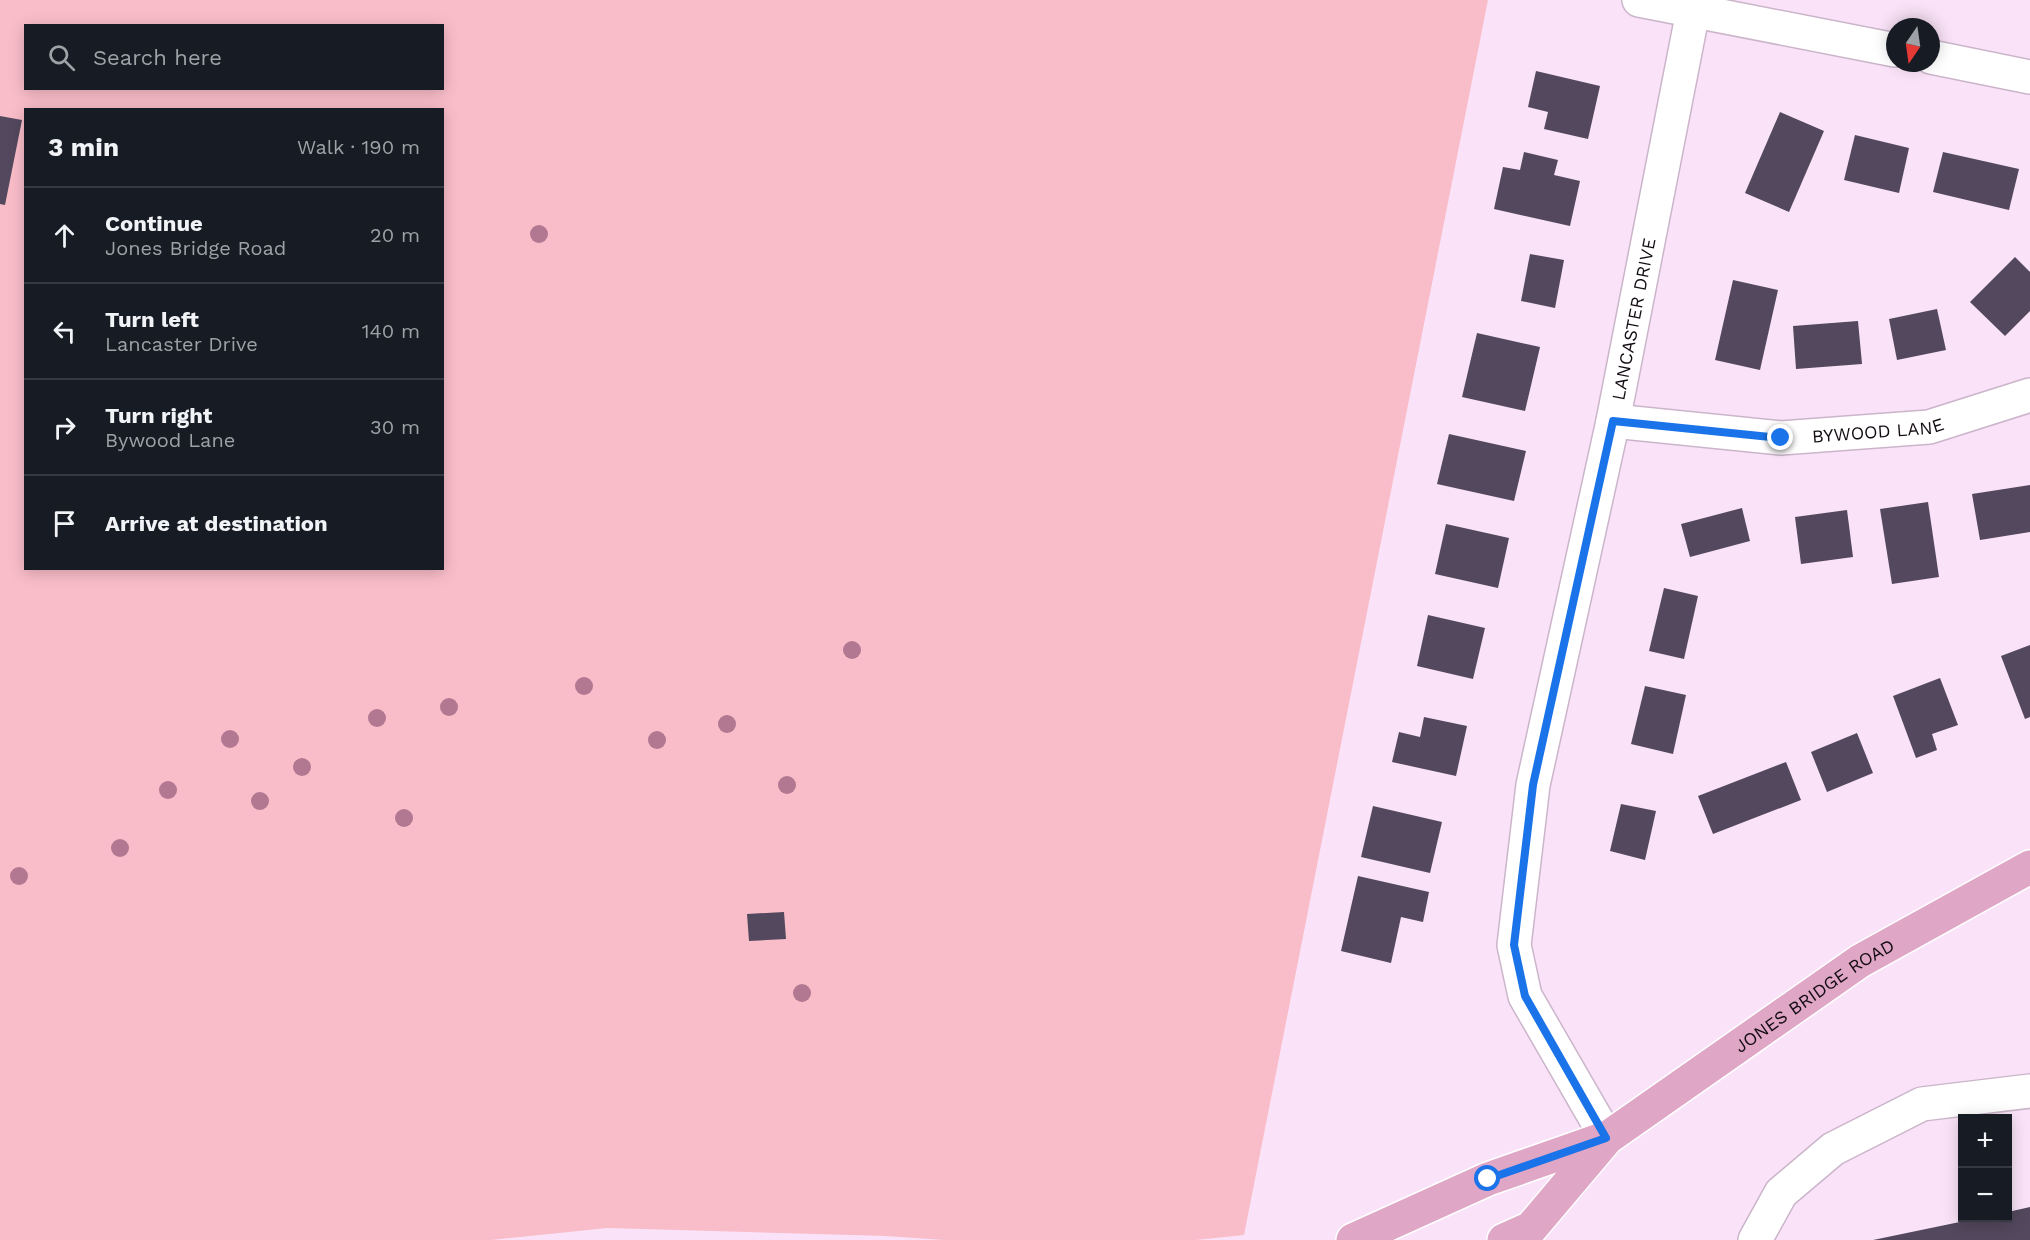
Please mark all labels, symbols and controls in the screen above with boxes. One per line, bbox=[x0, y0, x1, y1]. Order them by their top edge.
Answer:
north arrow bbox=[1886, 18, 1940, 72]
search box bbox=[24, 24, 444, 90]
icon: search bbox=[45, 41, 78, 74]
text: Search here bbox=[93, 45, 222, 70]
text: 3 min bbox=[48, 132, 119, 162]
text: Walk · 190 m bbox=[297, 135, 420, 159]
text: Continue bbox=[105, 211, 203, 236]
icon: ahead bbox=[48, 219, 81, 252]
text: 20 m bbox=[370, 223, 420, 247]
text: Jones Bridge Road bbox=[105, 236, 286, 260]
street label: LANCASTER DRIVE bbox=[1607, 236, 1659, 402]
text: Turn left bbox=[105, 307, 199, 332]
icon: left bbox=[48, 315, 81, 348]
text: 140 m bbox=[362, 319, 420, 343]
text: Lancaster Drive bbox=[105, 332, 258, 356]
text: Turn right bbox=[105, 403, 212, 428]
icon: right bbox=[48, 411, 81, 444]
street label: BYWOOD LANE bbox=[1811, 412, 1946, 446]
text: 30 m bbox=[370, 415, 420, 439]
route end bbox=[1767, 424, 1793, 450]
text: Bywood Lane bbox=[105, 428, 235, 452]
icon: arrive bbox=[48, 507, 81, 540]
text: Arrive at destination bbox=[105, 511, 328, 536]
street label: JONES BRIDGE ROAD bbox=[1730, 934, 1898, 1056]
map controls bbox=[1958, 1114, 2012, 1222]
button: + bbox=[1958, 1114, 2012, 1168]
route start bbox=[1474, 1165, 1500, 1191]
button: − bbox=[1958, 1168, 2012, 1222]

